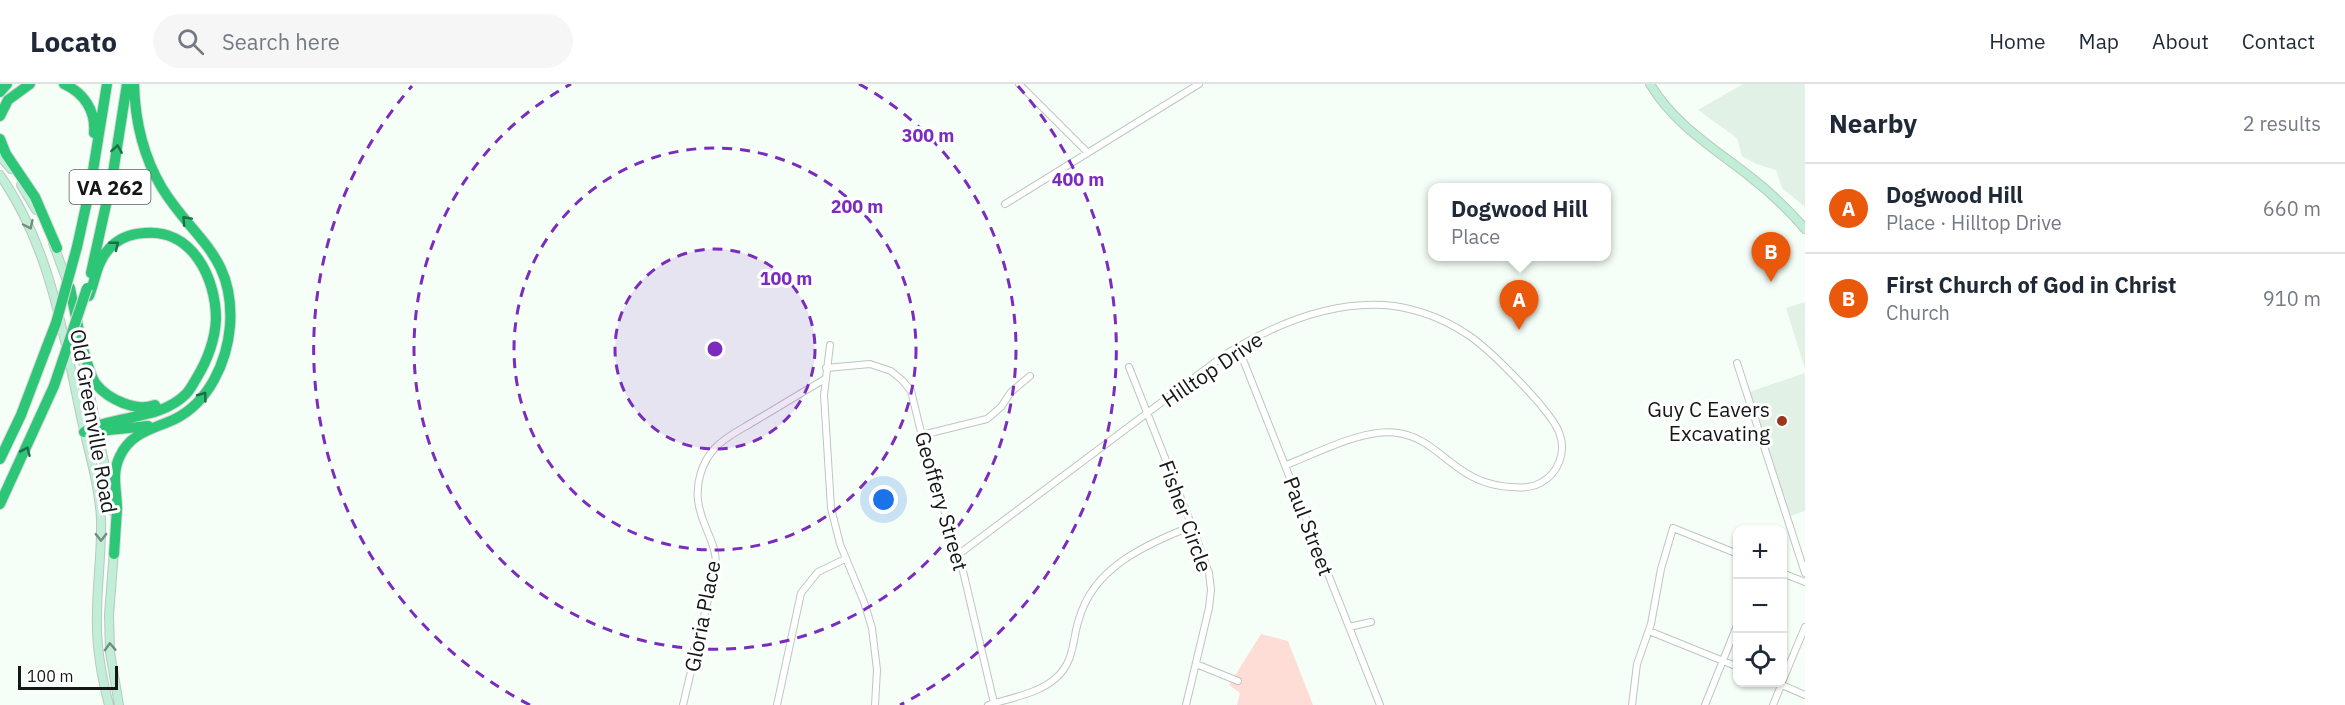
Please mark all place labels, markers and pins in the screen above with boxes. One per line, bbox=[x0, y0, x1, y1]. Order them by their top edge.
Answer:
pin: B bbox=[1752, 232, 1790, 282]
pin: A bbox=[1500, 280, 1538, 330]
centre of rings bbox=[705, 339, 725, 359]
place label: Guy C Eavers Excavating bbox=[1647, 395, 1770, 447]
marker: Guy C Eavers Excavating bbox=[1775, 414, 1789, 428]

